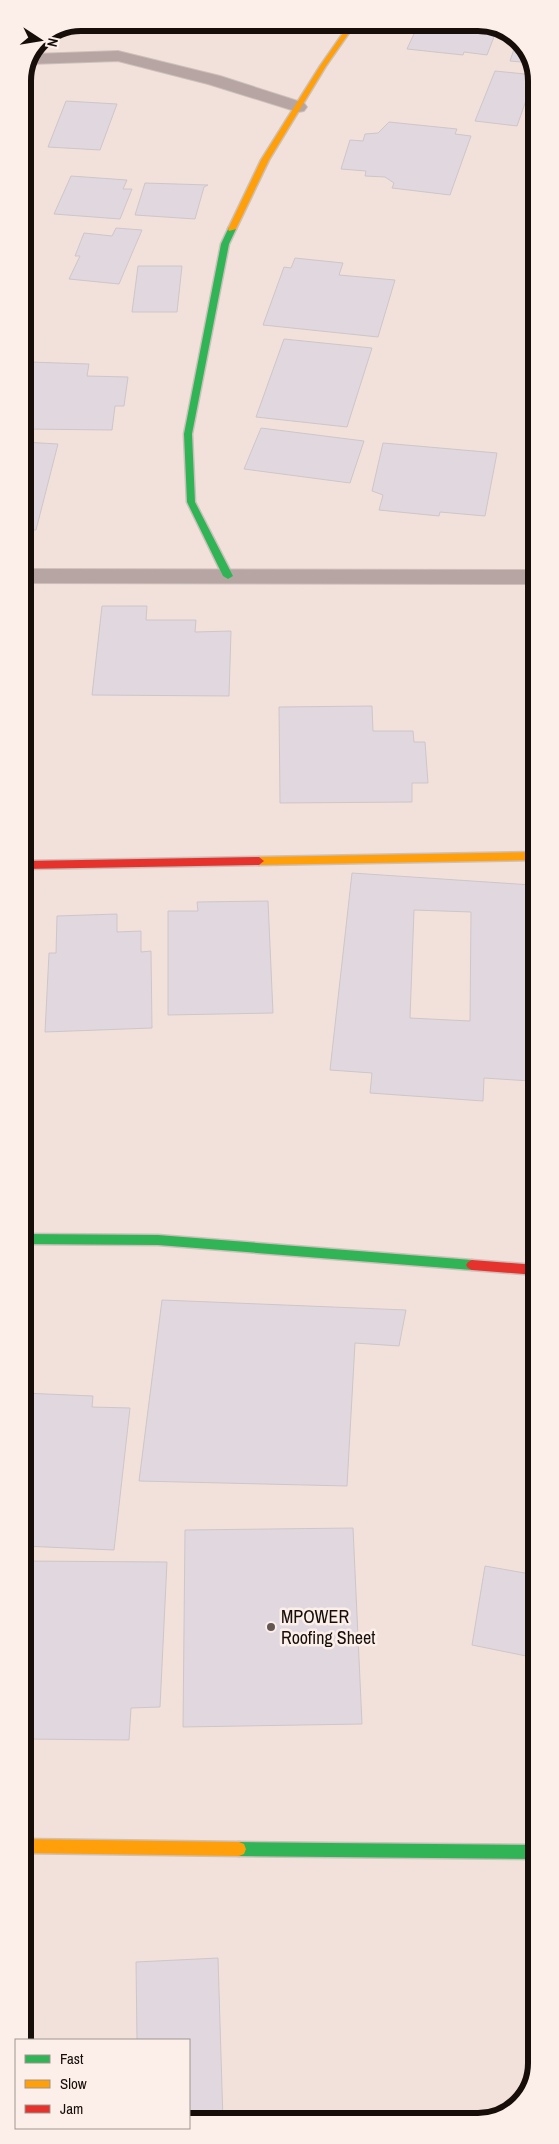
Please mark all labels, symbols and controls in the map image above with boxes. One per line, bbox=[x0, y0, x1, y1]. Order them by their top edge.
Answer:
north arrow bbox=[15, 15, 65, 65]
text: N bbox=[43, 37, 62, 49]
place label: MPOWER Roofing Sheet bbox=[281, 1604, 375, 1650]
marker: MPOWER Roofing Sheet bbox=[265, 1621, 277, 1633]
legend bbox=[15, 2039, 190, 2129]
text: Fast bbox=[60, 2048, 84, 2069]
text: Slow bbox=[60, 2073, 87, 2094]
text: Jam bbox=[60, 2098, 83, 2119]

